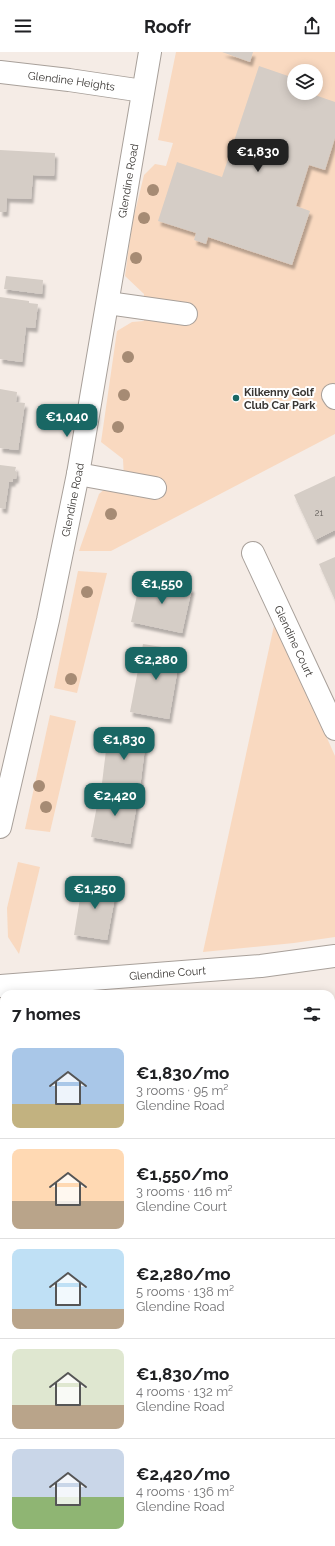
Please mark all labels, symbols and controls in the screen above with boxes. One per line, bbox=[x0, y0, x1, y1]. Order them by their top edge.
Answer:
icon: menu bbox=[12, 15, 34, 37]
icon: share bbox=[301, 15, 323, 37]
text: Roofr bbox=[144, 16, 191, 37]
map controls bbox=[287, 64, 323, 100]
button: layers bbox=[287, 64, 323, 100]
street label: Glendine Heights bbox=[27, 69, 116, 94]
pin: €1,830 bbox=[225, 139, 291, 173]
street label: Glendine Road bbox=[116, 143, 141, 219]
text: €1,830 bbox=[237, 144, 279, 159]
place label: Kilkenny Golf Club Car Park bbox=[244, 386, 316, 412]
marker: Kilkenny Golf Club Car Park bbox=[231, 393, 241, 403]
pin: €1,040 bbox=[34, 404, 100, 438]
text: €1,040 bbox=[45, 409, 89, 424]
street label: Glendine Road bbox=[59, 462, 87, 538]
house number: 21 bbox=[315, 508, 323, 518]
pin: €1,550 bbox=[129, 571, 195, 605]
text: €1,550 bbox=[141, 576, 183, 591]
street label: Glendine Court bbox=[271, 604, 316, 679]
pin: €2,280 bbox=[123, 647, 189, 681]
text: €2,280 bbox=[134, 652, 178, 667]
pin: €1,830 bbox=[91, 727, 157, 761]
text: €1,830 bbox=[103, 732, 145, 747]
pin: €2,420 bbox=[82, 783, 148, 817]
text: €2,420 bbox=[93, 788, 137, 803]
pin: €1,250 bbox=[62, 876, 128, 910]
text: €1,250 bbox=[74, 881, 116, 896]
street label: Glendine Court bbox=[129, 964, 207, 983]
icon: filters bbox=[301, 1003, 323, 1025]
text: 7 homes bbox=[12, 1004, 81, 1024]
text: €1,830/mo bbox=[136, 1063, 229, 1083]
icon: home bbox=[44, 1064, 92, 1112]
text: 3 rooms · 95 m² bbox=[136, 1083, 228, 1098]
text: Glendine Road bbox=[136, 1098, 225, 1113]
text: €1,550/mo bbox=[136, 1164, 228, 1184]
icon: home bbox=[44, 1165, 92, 1213]
text: 3 rooms · 116 m² bbox=[136, 1184, 233, 1199]
text: Glendine Court bbox=[136, 1199, 227, 1214]
text: €2,280/mo bbox=[136, 1264, 231, 1284]
icon: home bbox=[44, 1265, 92, 1313]
text: 5 rooms · 138 m² bbox=[136, 1284, 234, 1299]
text: Glendine Road bbox=[136, 1299, 225, 1314]
text: €1,830/mo bbox=[136, 1364, 229, 1384]
icon: home bbox=[44, 1365, 92, 1413]
text: 4 rooms · 132 m² bbox=[136, 1384, 233, 1399]
text: Glendine Road bbox=[136, 1399, 225, 1414]
text: €2,420/mo bbox=[136, 1464, 230, 1484]
icon: home bbox=[44, 1465, 92, 1513]
text: 4 rooms · 136 m² bbox=[136, 1484, 234, 1499]
text: Glendine Road bbox=[136, 1499, 225, 1514]

